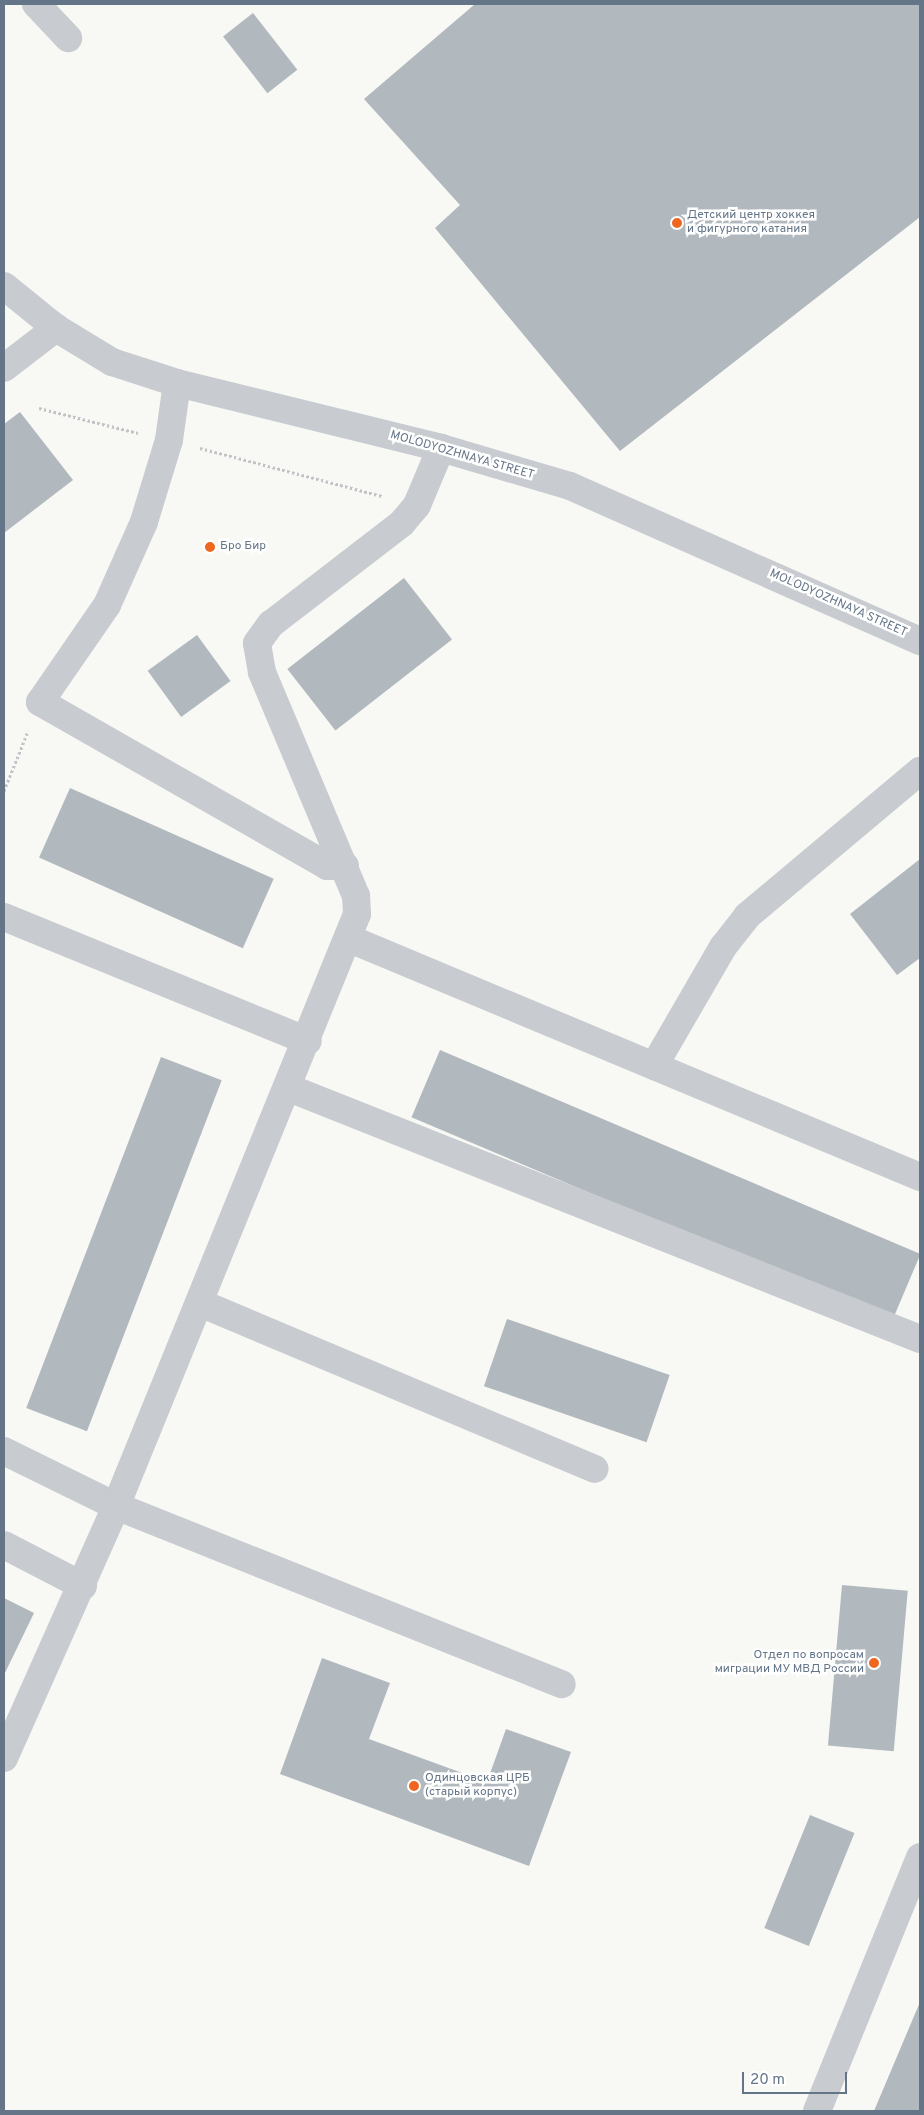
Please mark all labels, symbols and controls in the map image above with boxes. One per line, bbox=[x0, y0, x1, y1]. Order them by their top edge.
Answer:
place label: Детский центр хоккея и фигурного катания bbox=[687, 209, 815, 237]
marker: Детский центр хоккея и фигурного катания bbox=[671, 217, 683, 229]
street label: MOLODYOZHNAYA STREET bbox=[388, 428, 536, 484]
place label: Бро Бир bbox=[220, 540, 266, 554]
marker: Бро Бир bbox=[204, 541, 216, 553]
street label: MOLODYOZHNAYA STREET bbox=[767, 567, 909, 641]
place label: Отдел по вопросам миграции МУ МВД России bbox=[714, 1649, 864, 1677]
marker: Отдел по вопросам миграции МУ МВД России bbox=[868, 1657, 880, 1669]
place label: Одинцовская ЦРБ (старый корпус) bbox=[425, 1772, 530, 1800]
marker: Одинцовская ЦРБ (старый корпус) bbox=[407, 1779, 421, 1793]
scale bar bbox=[744, 2062, 849, 2094]
text: 20 m bbox=[750, 2071, 785, 2090]

